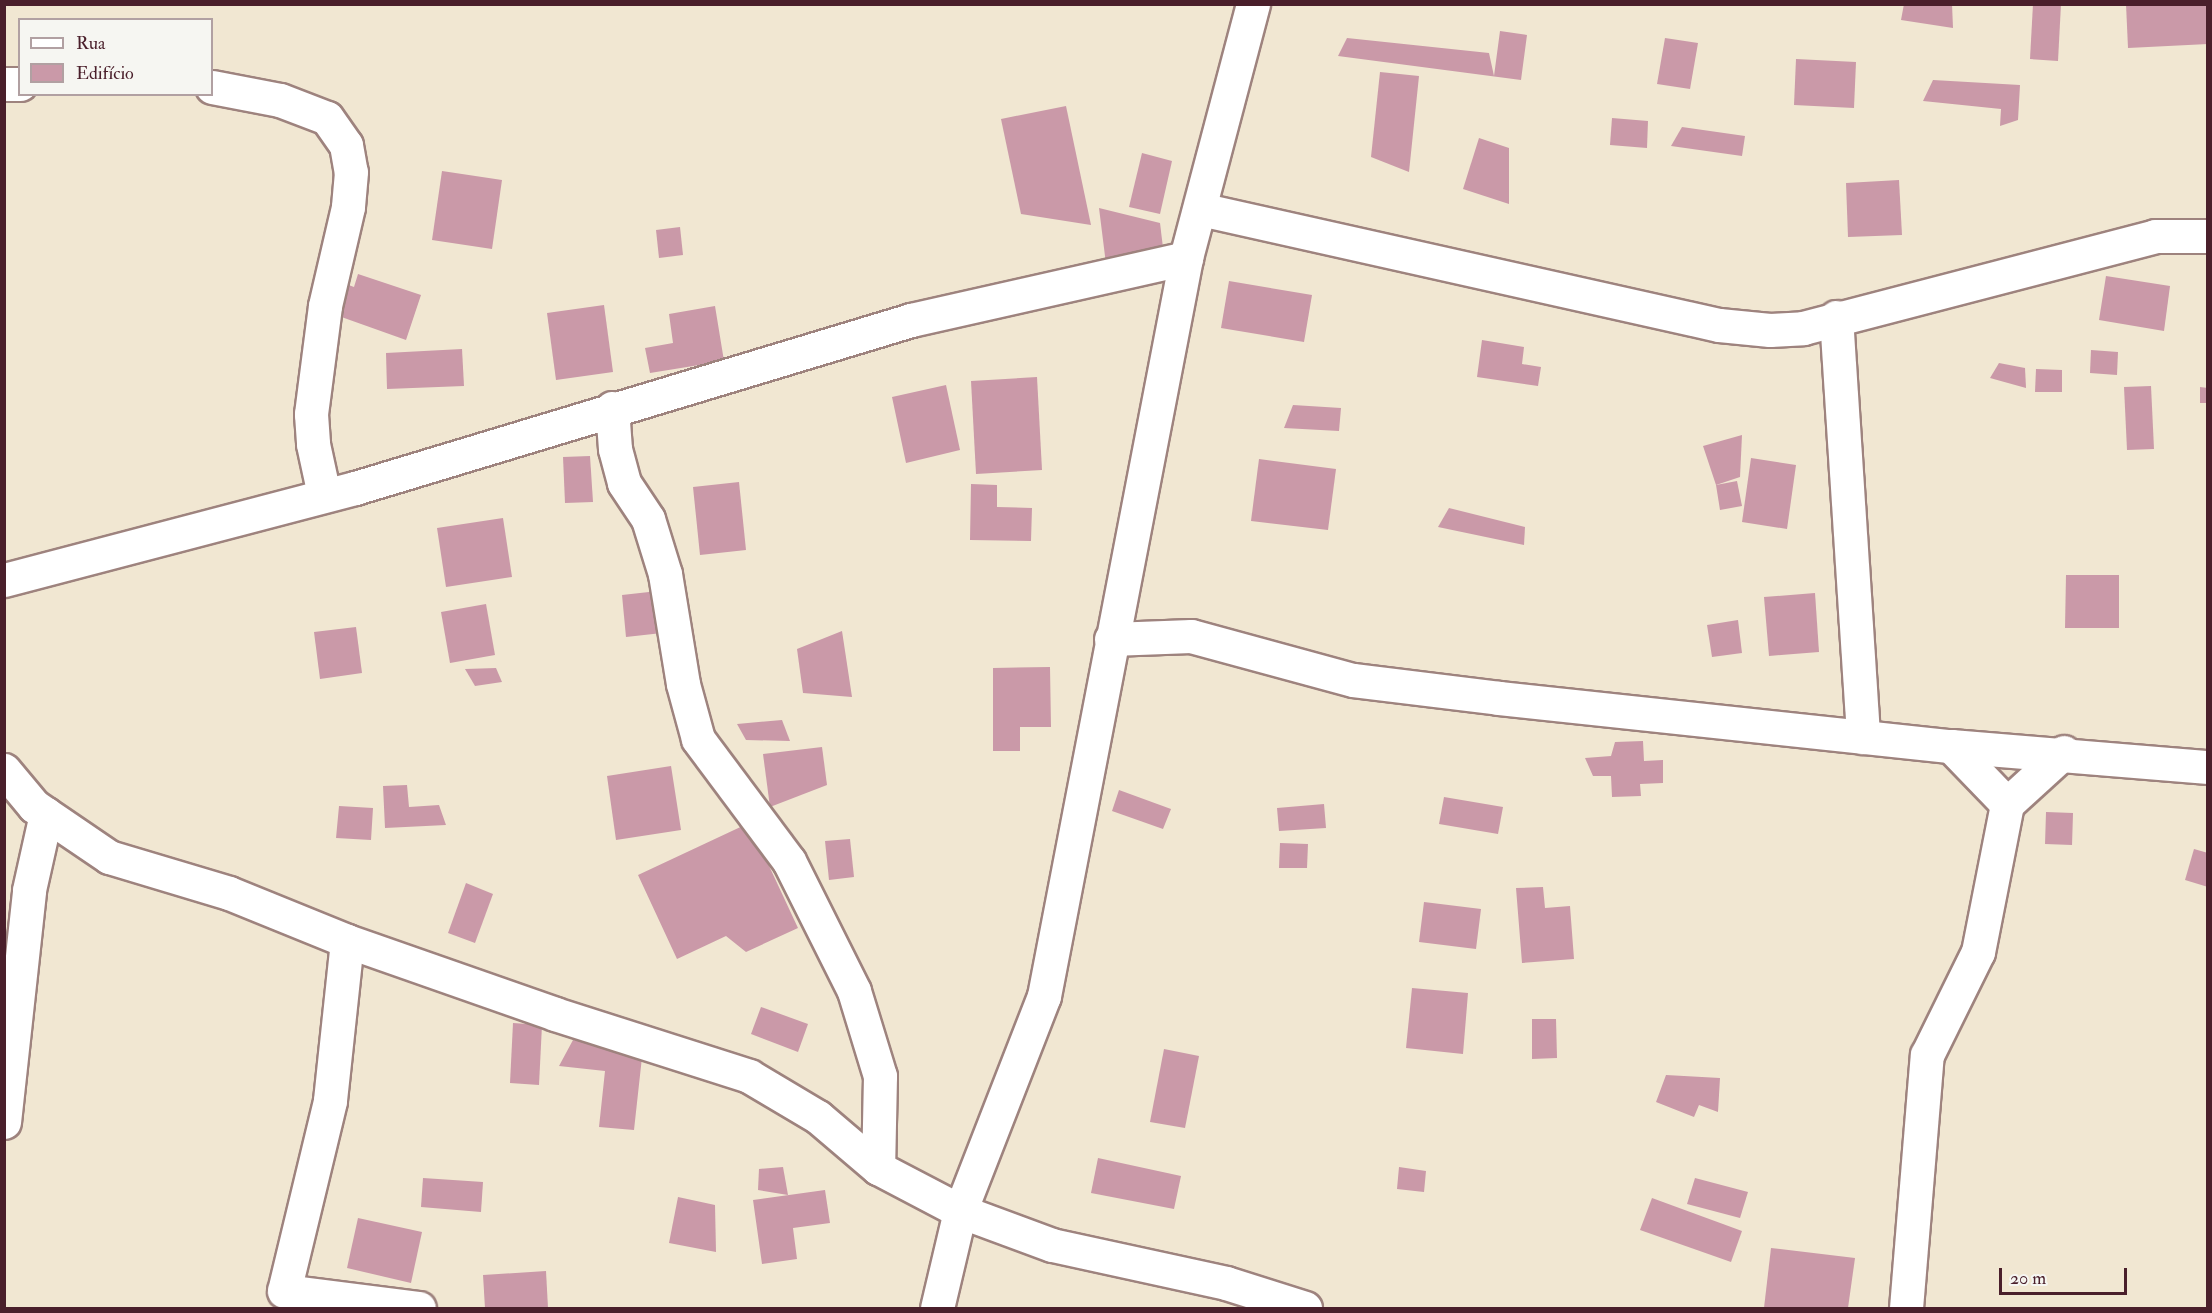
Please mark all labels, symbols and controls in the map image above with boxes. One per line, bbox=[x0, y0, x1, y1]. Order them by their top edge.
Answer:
legend bbox=[18, 18, 213, 96]
text: Rua bbox=[76, 32, 105, 55]
text: Edifício bbox=[76, 62, 134, 85]
scale bar bbox=[2002, 1256, 2130, 1294]
text: 20 m bbox=[2010, 1267, 2046, 1290]

